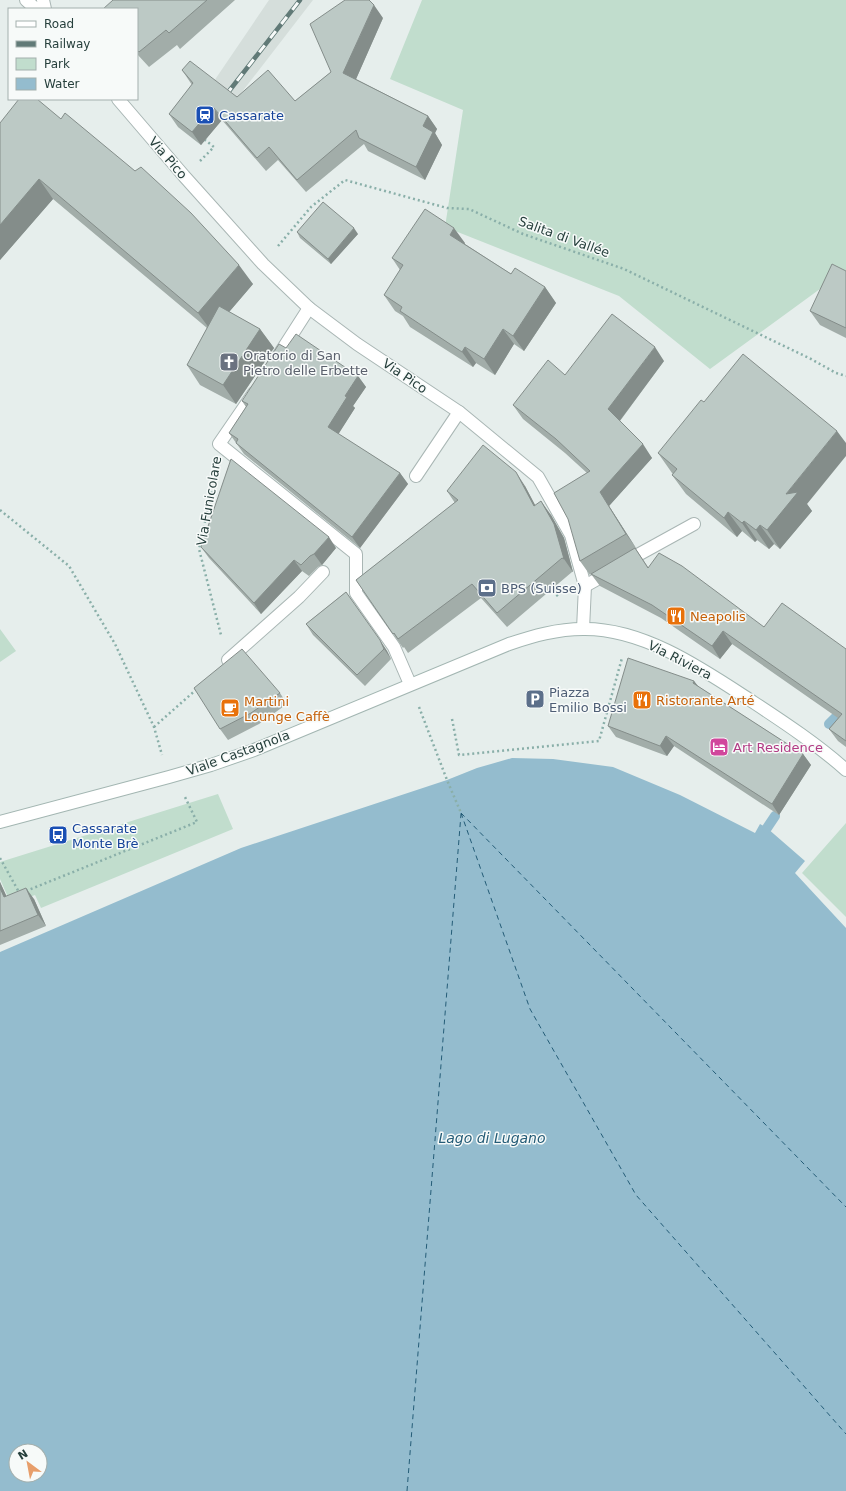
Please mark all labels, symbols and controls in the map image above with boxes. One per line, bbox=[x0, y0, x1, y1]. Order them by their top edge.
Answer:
legend bbox=[8, 8, 138, 100]
text: Road bbox=[44, 17, 74, 31]
text: Railway bbox=[44, 37, 90, 51]
text: Park bbox=[44, 57, 70, 71]
text: Water bbox=[44, 77, 80, 91]
station icon: Cassarate bbox=[194, 104, 216, 126]
place label: Cassarate bbox=[219, 108, 284, 123]
street label: Via Pico bbox=[146, 134, 190, 182]
street label: Salita di Vallée bbox=[516, 214, 612, 260]
place label: Oratorio di San Pietro delle Erbette bbox=[243, 348, 368, 378]
church icon: Oratorio di San Pietro delle Erbette bbox=[218, 351, 240, 373]
street label: Via Pico bbox=[380, 356, 430, 396]
street label: Via Funicolare bbox=[194, 455, 224, 547]
bank icon: BPS (Suisse) bbox=[476, 577, 498, 599]
place label: BPS (Suisse) bbox=[501, 581, 582, 596]
restaurant icon: Neapolis bbox=[665, 605, 687, 627]
place label: Neapolis bbox=[690, 609, 746, 624]
street label: Via Riviera bbox=[646, 638, 714, 682]
place label: Piazza Emilio Bossi bbox=[549, 685, 627, 715]
parking icon: Piazza Emilio Bossi bbox=[524, 688, 546, 710]
restaurant icon: Ristorante Arté bbox=[631, 689, 653, 711]
place label: Ristorante Arté bbox=[656, 693, 755, 708]
place label: Martini Lounge Caffè bbox=[244, 694, 330, 724]
cafe icon: Martini Lounge Caffè bbox=[219, 697, 241, 719]
street label: Viale Castagnola bbox=[184, 727, 292, 779]
hotel icon: Art Residence bbox=[708, 736, 730, 758]
place label: Art Residence bbox=[733, 740, 823, 755]
place label: Cassarate Monte Brè bbox=[72, 821, 139, 851]
bus stop icon: Cassarate Monte Brè bbox=[47, 824, 69, 846]
water label: Lago di Lugano bbox=[438, 1130, 546, 1146]
north arrow bbox=[8, 1443, 48, 1483]
text: N bbox=[16, 1447, 30, 1463]

